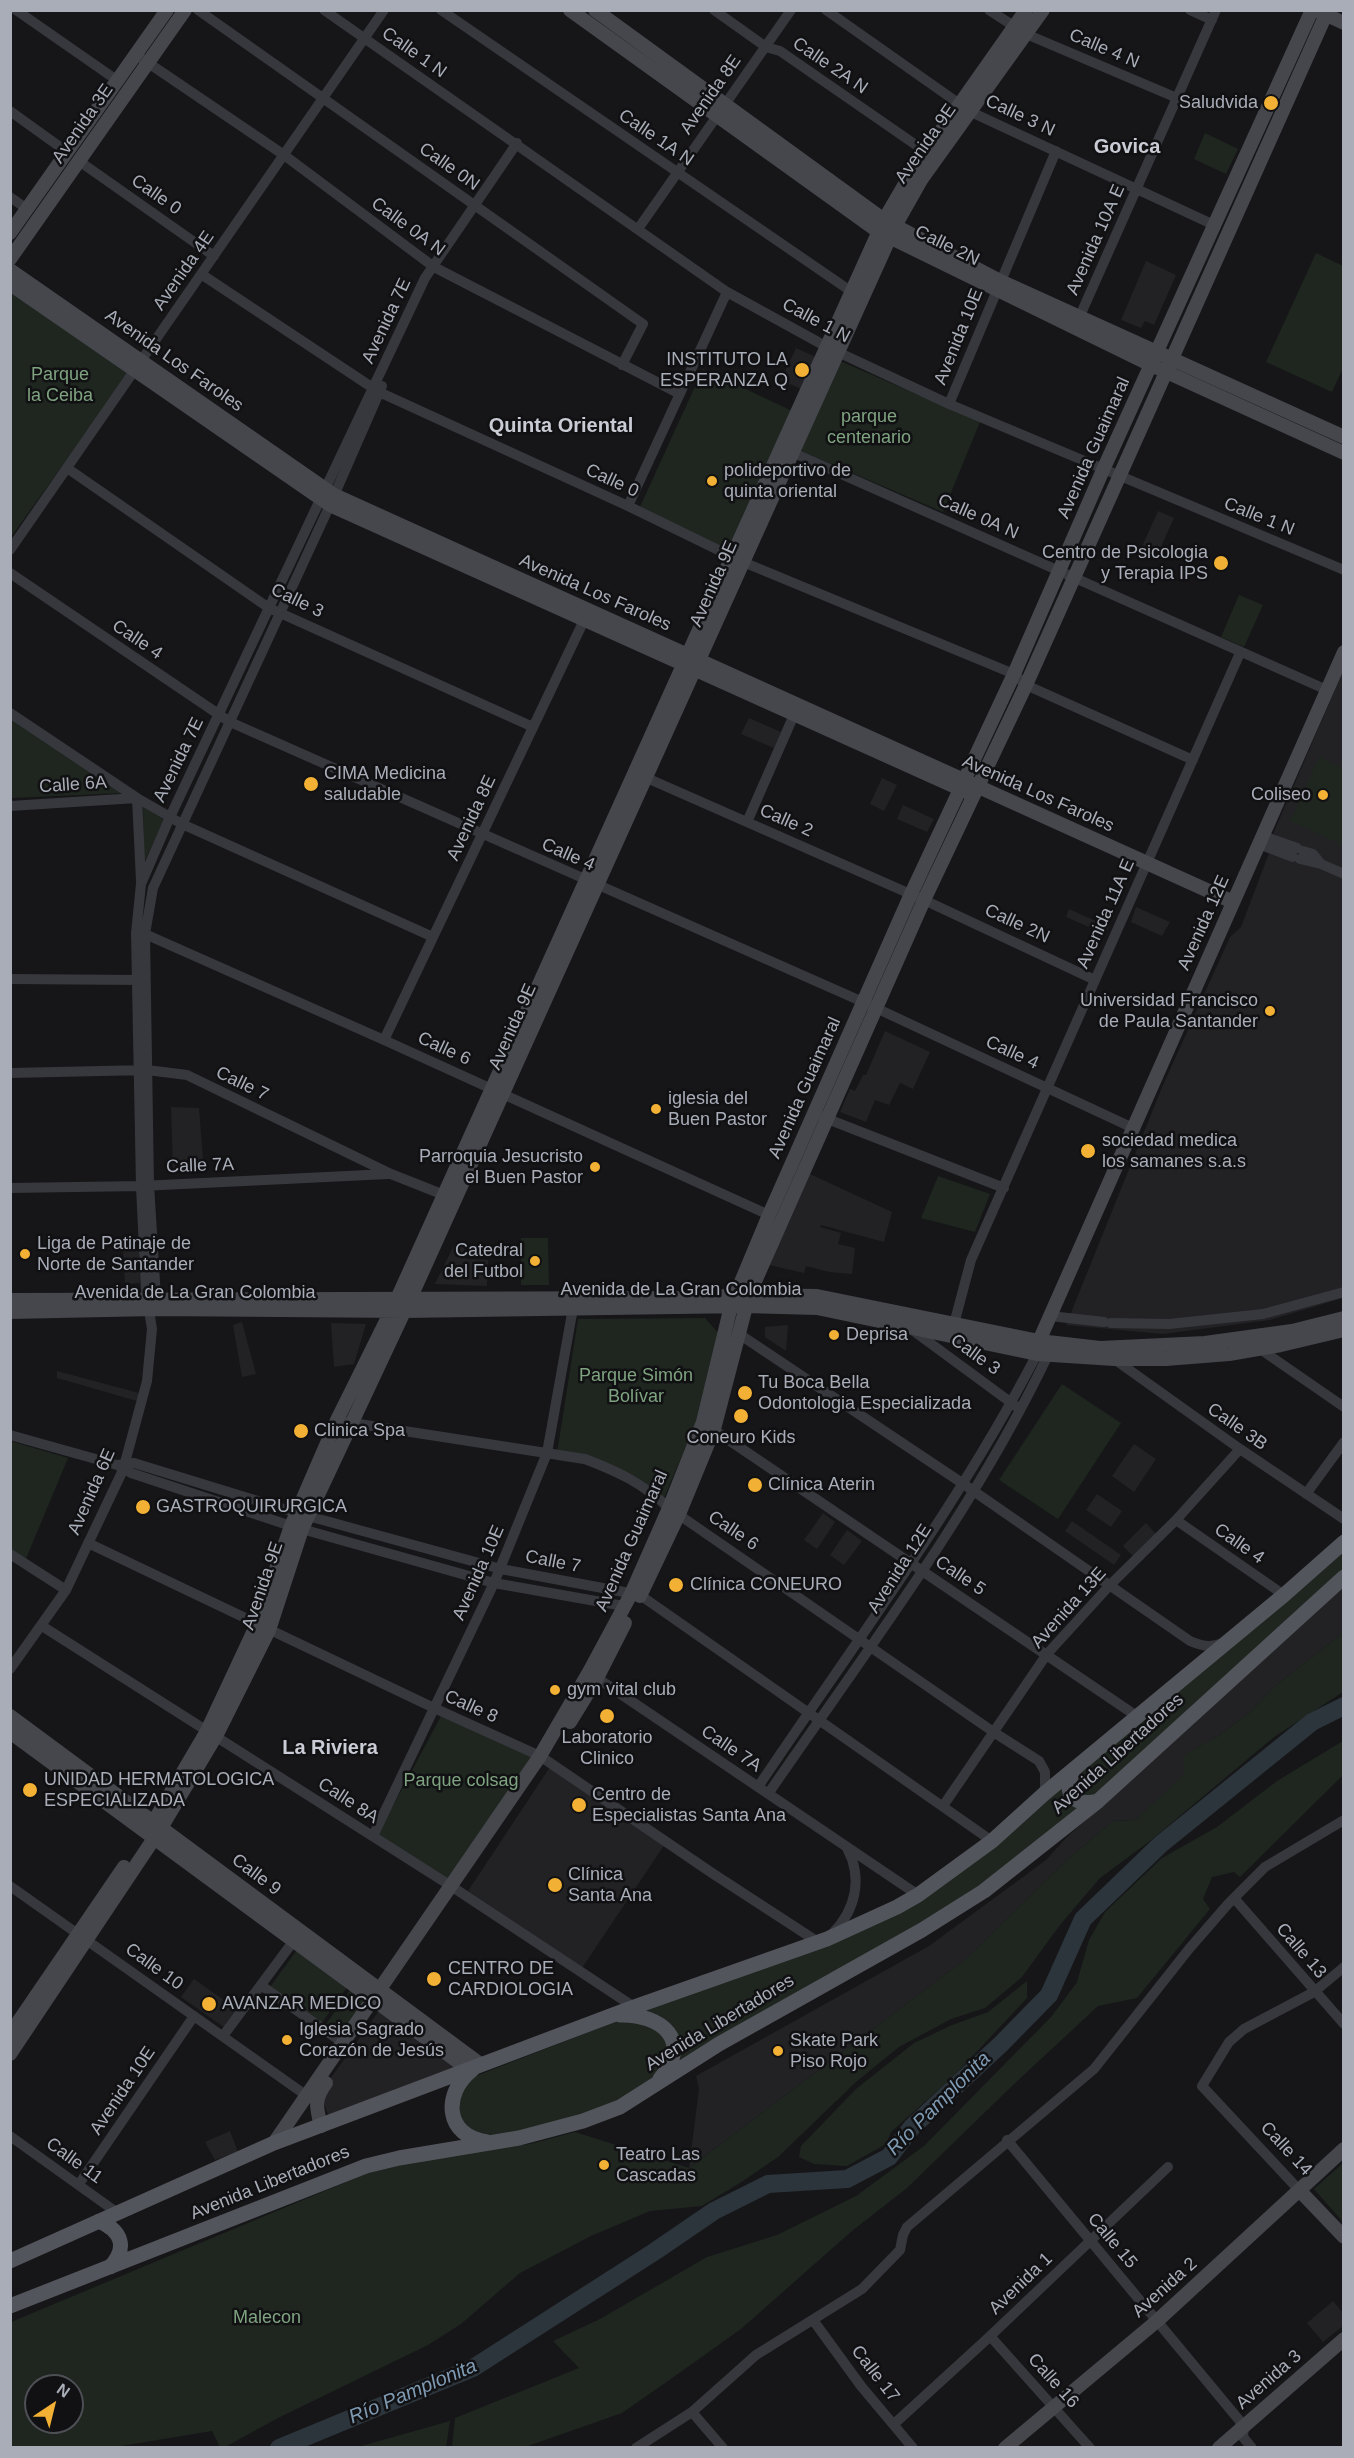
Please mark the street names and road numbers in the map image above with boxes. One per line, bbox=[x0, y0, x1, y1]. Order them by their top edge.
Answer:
street label: Calle 1 N bbox=[377, 23, 451, 83]
street label: Calle 4 N bbox=[1066, 25, 1142, 73]
street label: Calle 2A N bbox=[788, 33, 872, 99]
street label: Avenida 8E bbox=[676, 51, 746, 139]
street label: Avenida 3E bbox=[48, 80, 118, 168]
street label: Calle 3 N bbox=[982, 91, 1058, 141]
street label: Avenida 9E bbox=[891, 100, 961, 188]
street label: Calle 1A N bbox=[614, 105, 698, 171]
street label: Calle 0N bbox=[415, 138, 483, 196]
street label: Calle 0 bbox=[127, 170, 185, 220]
street label: Avenida 10A E bbox=[1062, 181, 1130, 299]
street label: Calle 0A N bbox=[367, 193, 449, 261]
street label: Calle 2N bbox=[911, 221, 983, 271]
street label: Avenida 4E bbox=[149, 227, 219, 315]
street label: Avenida 7E bbox=[358, 275, 416, 367]
street label: Avenida 10E bbox=[930, 286, 988, 388]
street label: Calle 1 N bbox=[778, 294, 854, 348]
street label: Avenida Los Faroles bbox=[101, 305, 247, 417]
street label: Avenida Guaimaral bbox=[1053, 374, 1135, 522]
street label: Calle 0 bbox=[582, 459, 642, 503]
street label: Calle 0A N bbox=[934, 490, 1022, 544]
street label: Calle 1 N bbox=[1221, 493, 1297, 541]
street label: Avenida 9E bbox=[685, 538, 743, 630]
street label: Avenida Los Faroles bbox=[516, 550, 674, 636]
street label: Calle 3 bbox=[267, 579, 327, 623]
street label: Calle 4 bbox=[108, 615, 166, 665]
street label: Avenida 7E bbox=[149, 714, 209, 806]
street label: Avenida Los Faroles bbox=[959, 751, 1117, 837]
street label: Calle 6A bbox=[38, 772, 108, 798]
street label: Avenida 8E bbox=[443, 772, 501, 864]
street label: Calle 2 bbox=[756, 800, 816, 842]
street label: Calle 4 bbox=[538, 834, 598, 876]
street label: Avenida 11A E bbox=[1072, 856, 1140, 972]
street label: Avenida 12E bbox=[1173, 872, 1235, 974]
street label: Calle 2N bbox=[981, 900, 1053, 948]
street label: Avenida 9E bbox=[484, 981, 542, 1073]
street label: Avenida Guaimaral bbox=[764, 1014, 846, 1162]
street label: Calle 6 bbox=[414, 1027, 474, 1071]
street label: Calle 4 bbox=[982, 1031, 1042, 1075]
street label: Calle 7 bbox=[212, 1062, 272, 1106]
street label: Calle 7A bbox=[166, 1154, 234, 1178]
street label: Avenida de La Gran Colombia bbox=[561, 1279, 801, 1301]
street label: Avenida de La Gran Colombia bbox=[75, 1282, 315, 1304]
street label: Calle 3 bbox=[946, 1330, 1004, 1380]
street label: Calle 3B bbox=[1203, 1399, 1271, 1455]
street label: Avenida 6E bbox=[63, 1446, 121, 1538]
street label: Avenida Guaimaral bbox=[591, 1467, 673, 1615]
street label: Calle 6 bbox=[704, 1506, 762, 1556]
street label: Calle 4 bbox=[1210, 1519, 1268, 1569]
street label: Avenida 12E bbox=[863, 1520, 937, 1618]
street label: Avenida 10E bbox=[448, 1522, 510, 1624]
street label: Avenida 9E bbox=[238, 1539, 288, 1633]
street label: Calle 7 bbox=[523, 1546, 583, 1578]
street label: Calle 5 bbox=[931, 1551, 989, 1601]
street label: Avenida 13E bbox=[1027, 1563, 1111, 1653]
street label: Calle 8 bbox=[441, 1686, 501, 1728]
street label: Avenida Libertadores bbox=[1048, 1689, 1188, 1819]
street label: Calle 7A bbox=[697, 1721, 765, 1777]
street label: Calle 8A bbox=[314, 1773, 382, 1829]
street label: Calle 9 bbox=[227, 1850, 285, 1900]
street label: Calle 13 bbox=[1271, 1919, 1331, 1983]
street label: Calle 10 bbox=[121, 1939, 187, 1995]
street label: Avenida Libertadores bbox=[642, 1970, 798, 2076]
street label: Avenida 10E bbox=[86, 2043, 160, 2139]
street label: Calle 14 bbox=[1256, 2117, 1316, 2181]
street label: Calle 11 bbox=[41, 2133, 107, 2189]
street label: Avenida Libertadores bbox=[187, 2141, 353, 2225]
street label: Calle 15 bbox=[1083, 2209, 1141, 2273]
street label: Avenida 1 bbox=[985, 2249, 1057, 2319]
street label: Avenida 2 bbox=[1128, 2253, 1202, 2323]
street label: Calle 17 bbox=[846, 2341, 904, 2407]
street label: Avenida 3 bbox=[1232, 2346, 1306, 2414]
street label: Calle 16 bbox=[1023, 2349, 1083, 2413]

